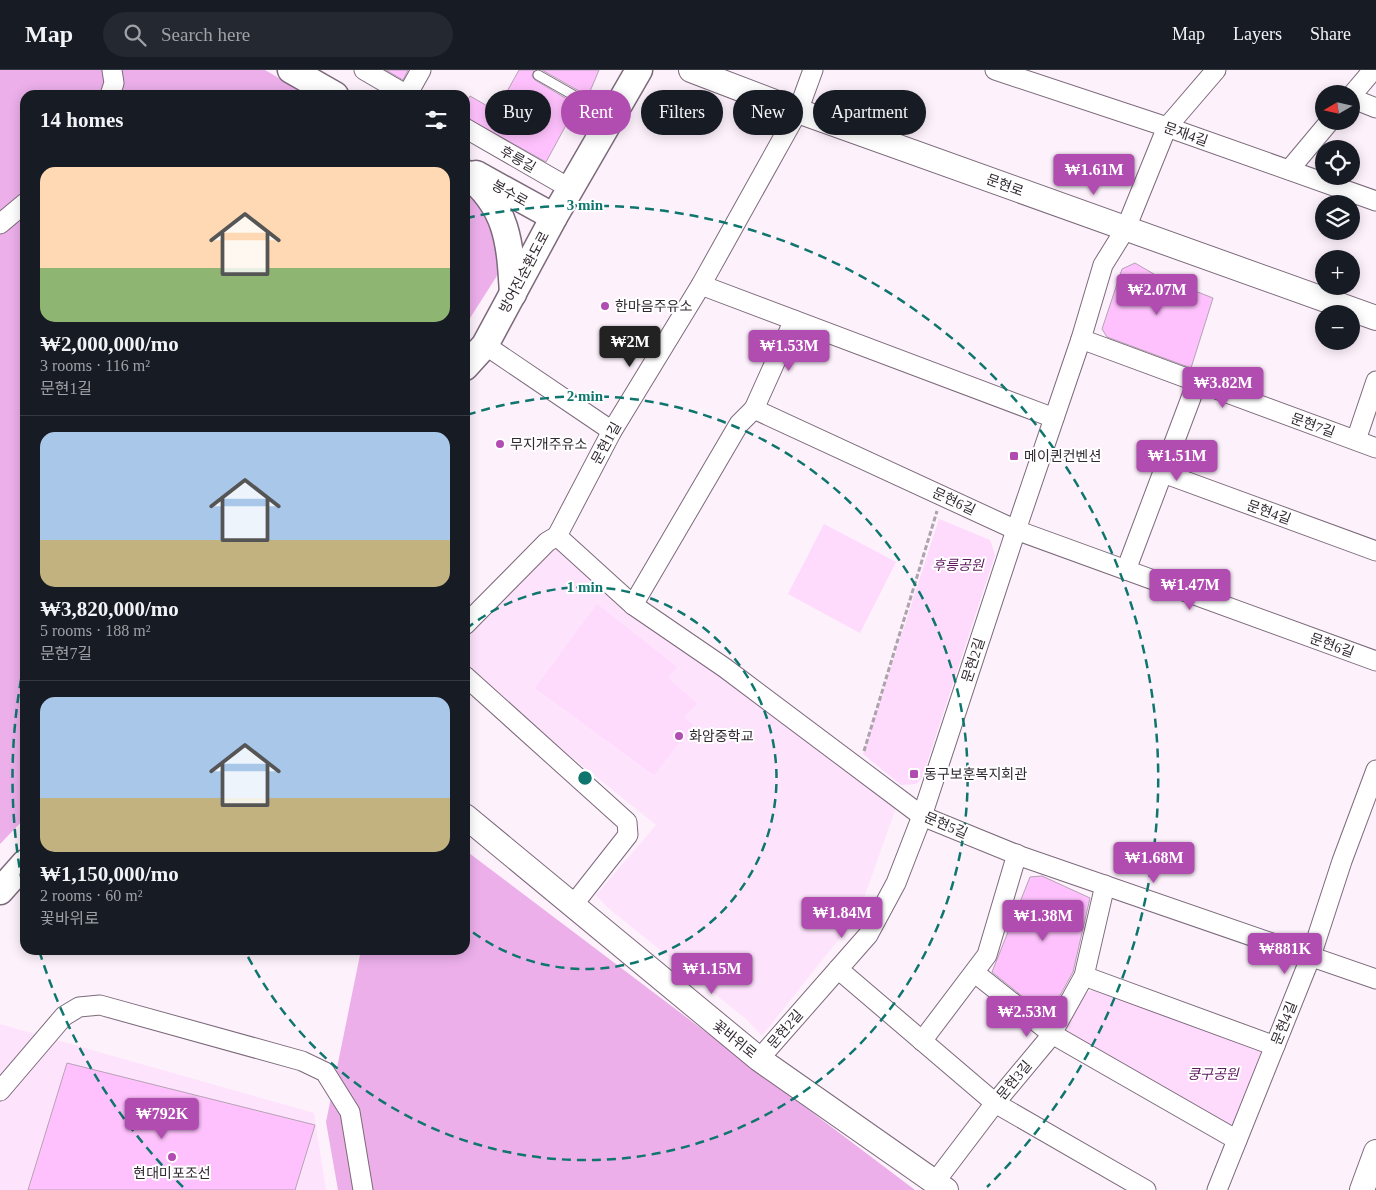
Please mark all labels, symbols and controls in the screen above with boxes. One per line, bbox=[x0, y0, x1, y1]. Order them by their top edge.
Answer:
search box bbox=[103, 12, 453, 57]
text: Map bbox=[25, 21, 73, 47]
icon: search bbox=[121, 21, 149, 49]
text: Search here bbox=[161, 24, 250, 45]
text: Map bbox=[1172, 24, 1205, 44]
text: Layers bbox=[1233, 24, 1282, 44]
text: Share bbox=[1310, 24, 1351, 44]
north arrow bbox=[1315, 85, 1360, 130]
map controls bbox=[1315, 85, 1360, 350]
chip: Buy bbox=[485, 90, 551, 135]
chip: Rent bbox=[561, 90, 631, 135]
chip: Filters bbox=[641, 90, 723, 135]
chip: New bbox=[733, 90, 803, 135]
chip: Apartment bbox=[813, 90, 926, 135]
icon: filters bbox=[422, 106, 450, 134]
text: 14 homes bbox=[40, 108, 123, 132]
street label: 문재4길 bbox=[1162, 120, 1210, 149]
button: locate bbox=[1315, 140, 1360, 185]
street label: 후릉길 bbox=[497, 143, 538, 176]
pin: ₩1.61M bbox=[1053, 154, 1135, 196]
text: ₩1.61M bbox=[1064, 161, 1124, 178]
street label: 문현로 bbox=[984, 171, 1026, 199]
street label: 봉수로 bbox=[489, 178, 530, 209]
button: layers bbox=[1315, 195, 1360, 240]
text: 3 min bbox=[567, 197, 604, 213]
icon: home bbox=[200, 199, 290, 289]
street label: 방어진순환도로 bbox=[496, 228, 552, 316]
button: + bbox=[1315, 250, 1360, 295]
pin: ₩2.07M bbox=[1116, 274, 1198, 316]
text: ₩2.07M bbox=[1127, 281, 1187, 298]
place label: 한마음주유소 bbox=[615, 299, 692, 314]
marker: 한마음주유소 bbox=[599, 300, 611, 312]
button: − bbox=[1315, 305, 1360, 350]
pin: ₩2M bbox=[606, 326, 654, 368]
pin: ₩1.53M bbox=[748, 330, 830, 372]
text: ₩2,000,000/mo bbox=[40, 332, 179, 356]
text: ₩2M bbox=[610, 333, 650, 350]
text: ₩1.53M bbox=[759, 337, 819, 354]
text: 3 rooms · 116 m² bbox=[40, 357, 150, 374]
pin: ₩3.82M bbox=[1182, 366, 1264, 409]
text: ₩3.82M bbox=[1193, 374, 1253, 391]
text: 문현1길 bbox=[40, 380, 92, 397]
text: 2 min bbox=[567, 388, 604, 404]
street label: 문현7길 bbox=[1289, 410, 1337, 440]
street label: 문현1길 bbox=[588, 419, 624, 467]
place label: 무지개주유소 bbox=[510, 437, 587, 452]
marker: 무지개주유소 bbox=[494, 438, 506, 450]
pin: ₩1.51M bbox=[1136, 440, 1218, 482]
text: ₩1.51M bbox=[1147, 447, 1207, 464]
place label: 메이퀸컨벤션 bbox=[1024, 449, 1101, 464]
marker: 메이퀸컨벤션 bbox=[1008, 450, 1020, 462]
icon: home bbox=[200, 465, 290, 555]
street label: 문현6길 bbox=[930, 484, 978, 518]
street label: 문현4길 bbox=[1245, 497, 1293, 527]
park label: 후릉공원 bbox=[932, 558, 985, 573]
pin: ₩1.47M bbox=[1149, 568, 1231, 611]
text: ₩1.47M bbox=[1160, 576, 1220, 593]
text: 1 min bbox=[567, 579, 604, 595]
text: ₩3,820,000/mo bbox=[40, 597, 179, 621]
text: 5 rooms · 188 m² bbox=[40, 622, 151, 639]
street label: 문현6길 bbox=[1308, 630, 1356, 660]
street label: 문현2길 bbox=[958, 636, 988, 684]
text: 문현7길 bbox=[40, 645, 92, 662]
place label: 화암중학교 bbox=[689, 728, 754, 744]
icon: home bbox=[200, 730, 290, 820]
marker: 화암중학교 bbox=[673, 730, 685, 742]
place label: 동구보훈복지회관 bbox=[924, 767, 1027, 782]
marker: 동구보훈복지회관 bbox=[908, 768, 920, 780]
centre of rings bbox=[576, 769, 594, 787]
street label: 문현5길 bbox=[922, 809, 970, 841]
pin: ₩1.68M bbox=[1113, 842, 1195, 884]
text: ₩1.68M bbox=[1124, 849, 1184, 866]
text: ₩1,150,000/mo bbox=[40, 862, 179, 886]
text: 2 rooms · 60 m² bbox=[40, 887, 143, 904]
pin: ₩1.84M bbox=[801, 896, 883, 939]
pin: ₩1.38M bbox=[1002, 900, 1084, 942]
text: ₩1.84M bbox=[812, 904, 872, 921]
text: ₩1.38M bbox=[1013, 907, 1073, 924]
text: 꽃바위로 bbox=[40, 910, 99, 927]
pin: ₩881K bbox=[1250, 932, 1320, 975]
text: ₩881K bbox=[1259, 940, 1311, 957]
pin: ₩1.15M bbox=[671, 952, 753, 995]
text: ₩1.15M bbox=[682, 960, 742, 977]
pin: ₩2.53M bbox=[986, 996, 1068, 1038]
street label: 문현4길 bbox=[1268, 999, 1300, 1047]
text: ₩2.53M bbox=[997, 1003, 1057, 1020]
street label: 문현2길 bbox=[764, 1007, 806, 1051]
street label: 꽃바위로 bbox=[710, 1017, 760, 1062]
street label: 문현3길 bbox=[993, 1057, 1035, 1103]
park label: 쿵구공원 bbox=[1187, 1067, 1240, 1082]
pin: ₩792K bbox=[127, 1098, 197, 1140]
text: ₩792K bbox=[136, 1105, 188, 1122]
marker: 현대미포조선 bbox=[166, 1151, 178, 1163]
place label: 현대미포조선 bbox=[133, 1165, 211, 1181]

